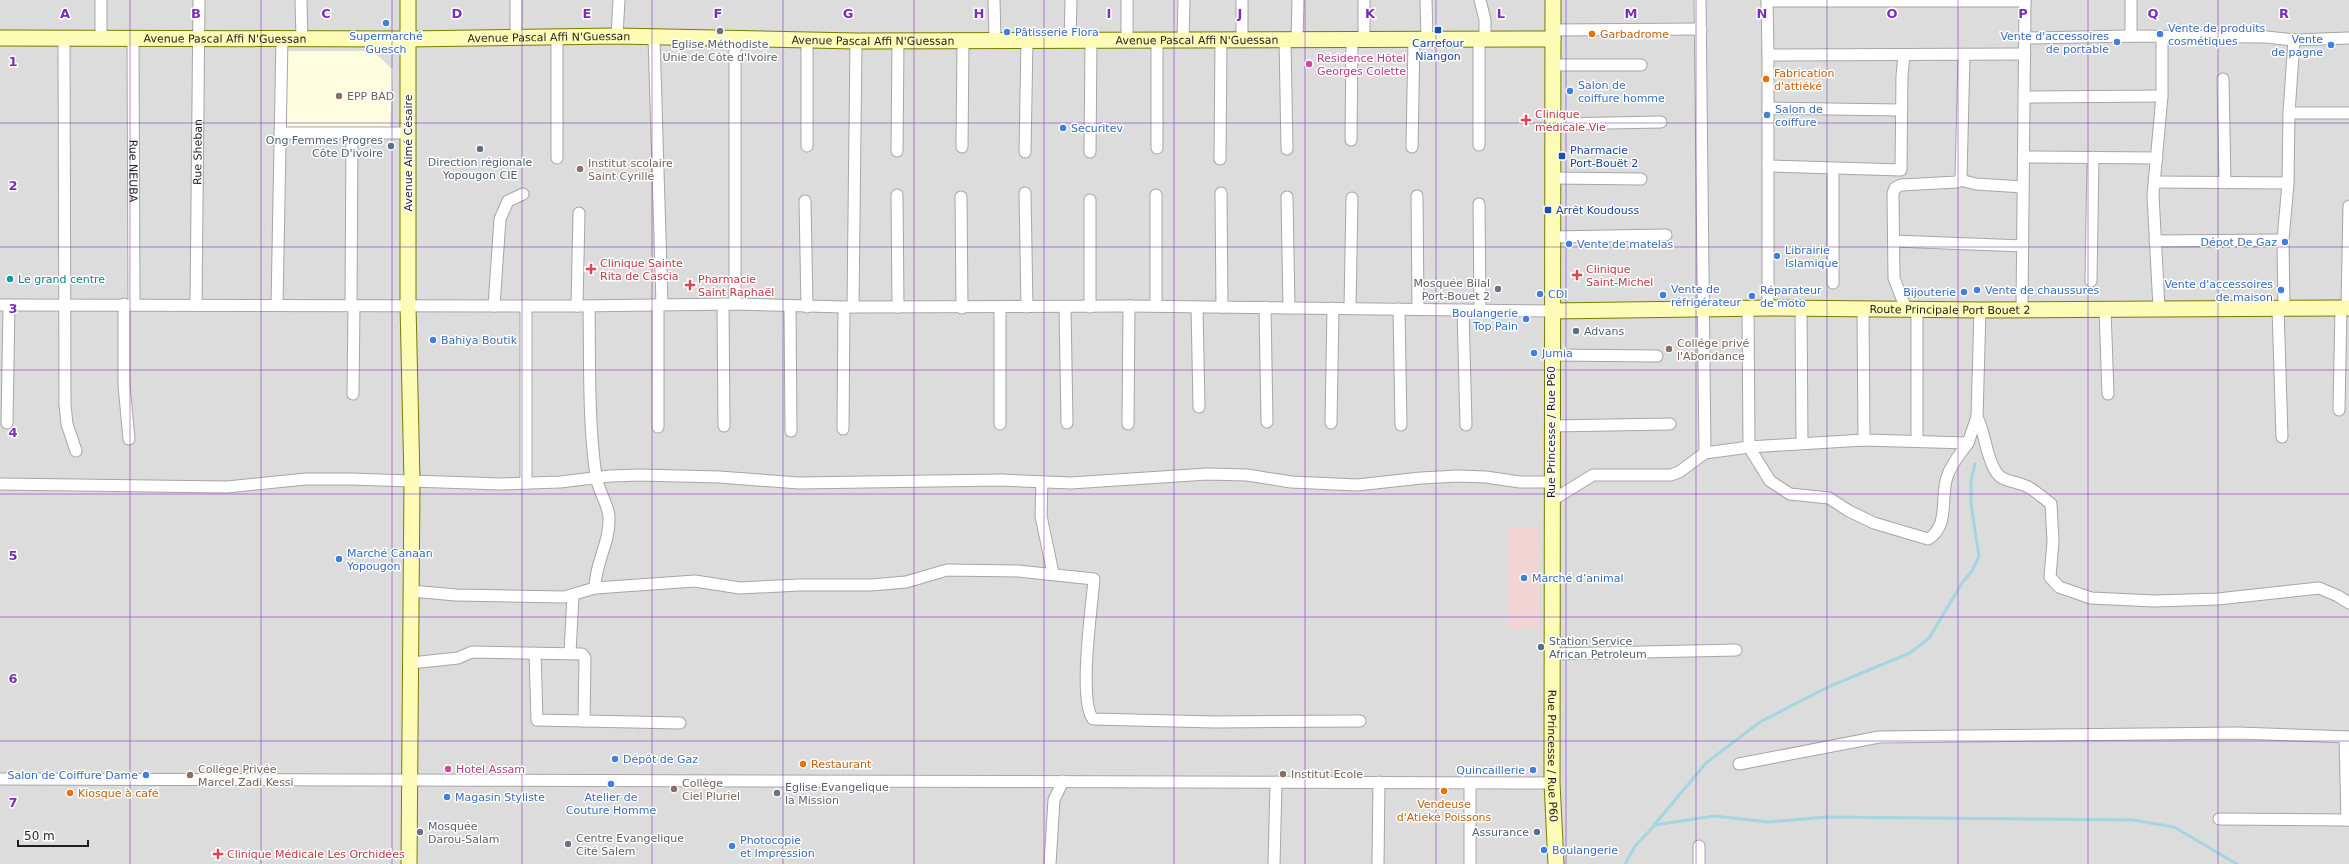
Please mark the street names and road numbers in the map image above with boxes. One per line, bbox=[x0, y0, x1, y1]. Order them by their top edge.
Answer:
street label: Avenue Pascal Affi N'Guessan bbox=[467, 29, 631, 45]
street label: Avenue Pascal Affi N'Guessan bbox=[144, 32, 306, 45]
street label: Avenue Pascal Affi N'Guessan bbox=[791, 33, 954, 48]
street label: Avenue Pascal Affi N'Guessan bbox=[1115, 33, 1278, 47]
street label: Avenue Aimé Césaire bbox=[402, 94, 415, 211]
street label: Rue Sheban bbox=[191, 119, 204, 185]
street label: Rue NEUBA bbox=[127, 140, 140, 203]
street label: Route Principale Port Bouet 2 bbox=[1869, 302, 2030, 317]
street label: Rue Princesse / Rue P60 bbox=[1545, 366, 1558, 498]
street label: Rue Princesse / Rue P60 bbox=[1545, 690, 1560, 822]

